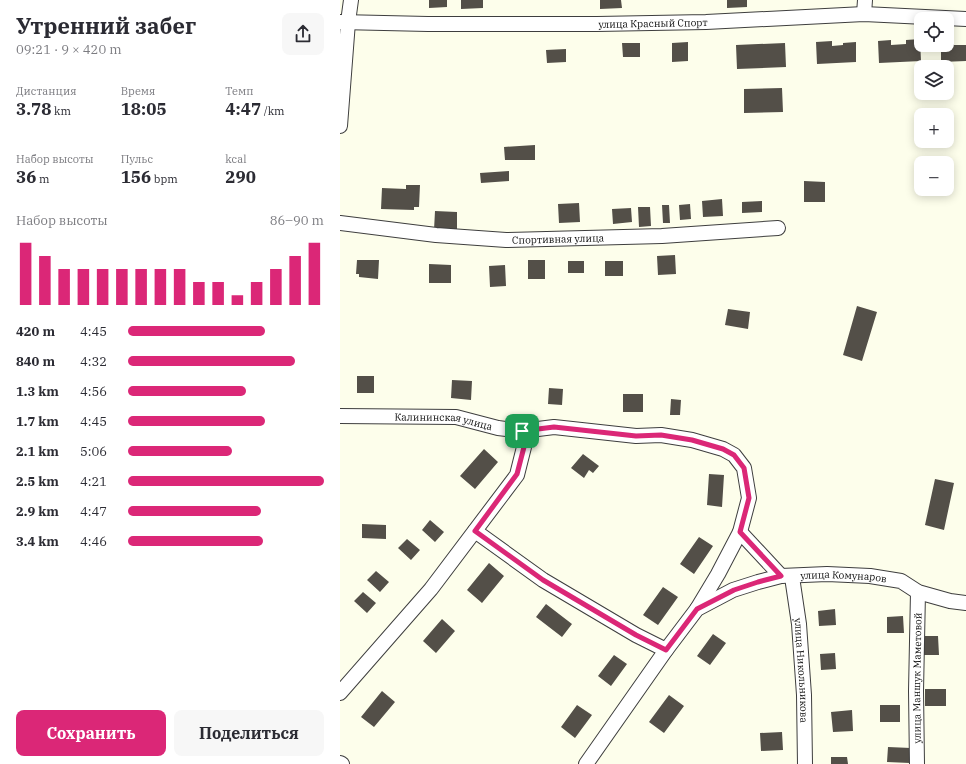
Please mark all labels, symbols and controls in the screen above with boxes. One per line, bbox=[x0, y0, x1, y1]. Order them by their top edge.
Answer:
text: Утренний забег bbox=[16, 11, 196, 40]
map controls bbox=[914, 12, 954, 196]
button: locate bbox=[914, 12, 954, 52]
button: share bbox=[282, 13, 324, 55]
street label: улица Красный Спорт bbox=[598, 15, 708, 30]
text: 09:21 · 9 × 420 m bbox=[16, 41, 122, 58]
button: layers bbox=[914, 60, 954, 100]
text: Дистанция bbox=[16, 84, 77, 98]
text: Время bbox=[121, 84, 155, 98]
text: Темп bbox=[225, 84, 253, 98]
text: 3.78 bbox=[16, 98, 51, 120]
text: 18:05 bbox=[121, 98, 167, 120]
text: 4:47 bbox=[225, 98, 261, 120]
text: km bbox=[51, 104, 71, 118]
text: /km bbox=[261, 104, 285, 118]
button: + bbox=[914, 108, 954, 148]
text: Набор высоты bbox=[16, 152, 94, 166]
text: Пульс bbox=[121, 152, 153, 166]
text: kcal bbox=[225, 152, 247, 166]
button: − bbox=[914, 156, 954, 196]
text: 36 bbox=[16, 166, 36, 188]
text: 156 bbox=[121, 166, 151, 188]
text: 290 bbox=[225, 166, 256, 188]
text: m bbox=[36, 172, 49, 186]
text: bpm bbox=[151, 172, 178, 186]
text: Набор высоты bbox=[16, 212, 108, 229]
text: 86–90 m bbox=[270, 212, 324, 229]
street label: Спортивная улица bbox=[512, 231, 605, 246]
text: 420 m bbox=[16, 323, 55, 340]
text: 4:45 bbox=[80, 323, 107, 340]
text: 840 m bbox=[16, 353, 55, 370]
text: 4:32 bbox=[80, 353, 107, 370]
text: 1.3 km bbox=[16, 383, 59, 400]
text: 4:56 bbox=[80, 383, 107, 400]
street label: Калининская улица bbox=[394, 410, 494, 433]
text: 1.7 km bbox=[16, 413, 59, 430]
text: 4:45 bbox=[80, 413, 107, 430]
pin bbox=[505, 414, 539, 448]
icon: arrive bbox=[511, 420, 533, 442]
text: 2.1 km bbox=[16, 443, 59, 460]
text: 5:06 bbox=[80, 443, 107, 460]
text: 2.5 km bbox=[16, 473, 59, 490]
text: 4:21 bbox=[80, 473, 107, 490]
text: 2.9 km bbox=[16, 503, 59, 520]
text: 4:47 bbox=[80, 503, 107, 520]
text: 3.4 km bbox=[16, 533, 59, 550]
text: 4:46 bbox=[80, 533, 107, 550]
street label: улица Комунаров bbox=[800, 567, 888, 585]
street label: улица Маншук Маметовой bbox=[909, 612, 924, 744]
street label: улица Никольникова bbox=[792, 617, 811, 723]
button: Сохранить bbox=[16, 710, 166, 756]
button: Поделиться bbox=[174, 710, 324, 756]

